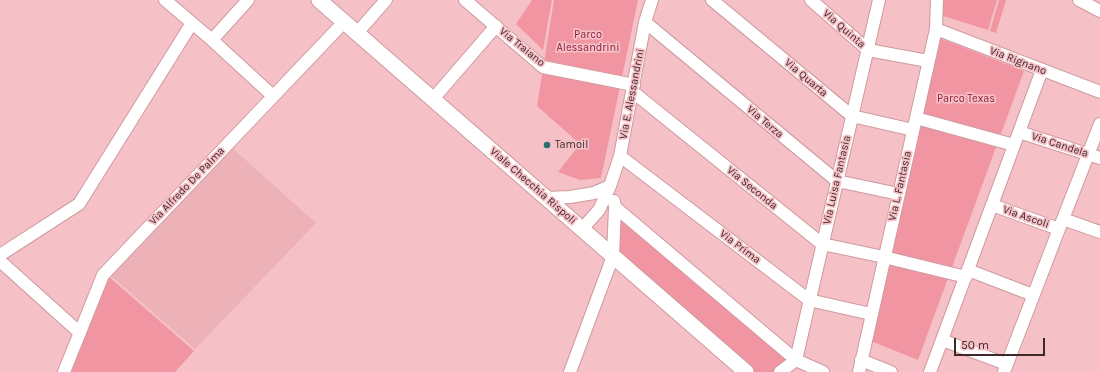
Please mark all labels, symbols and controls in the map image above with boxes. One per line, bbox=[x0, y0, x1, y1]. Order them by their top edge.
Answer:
street label: Via Quinta bbox=[820, 7, 868, 51]
street label: Via Traiano bbox=[497, 25, 547, 69]
park label: Parco Alessandrini bbox=[557, 28, 619, 54]
street label: Via Rignano bbox=[988, 44, 1048, 78]
street label: Via E. Alessandrini bbox=[617, 48, 647, 140]
street label: Via Quarta bbox=[782, 56, 830, 100]
park label: Parco Texas bbox=[937, 92, 995, 106]
street label: Via Terza bbox=[744, 103, 786, 141]
street label: Via Candela bbox=[1030, 130, 1090, 160]
street label: Via Luisa Fantasia bbox=[820, 134, 854, 226]
place label: Tamoil bbox=[555, 138, 588, 152]
marker: Tamoil bbox=[542, 140, 552, 150]
street label: Via Alfredo De Palma bbox=[146, 144, 228, 228]
street label: Viale Checchia Rispoli bbox=[487, 145, 579, 227]
street label: Via L. Fantasia bbox=[886, 150, 914, 222]
street label: Via Seconda bbox=[724, 164, 780, 212]
street label: Via Ascoli bbox=[1001, 203, 1051, 231]
street label: Via Prima bbox=[717, 227, 763, 267]
scale bar bbox=[956, 330, 1047, 356]
text: 50 m bbox=[961, 338, 989, 352]

